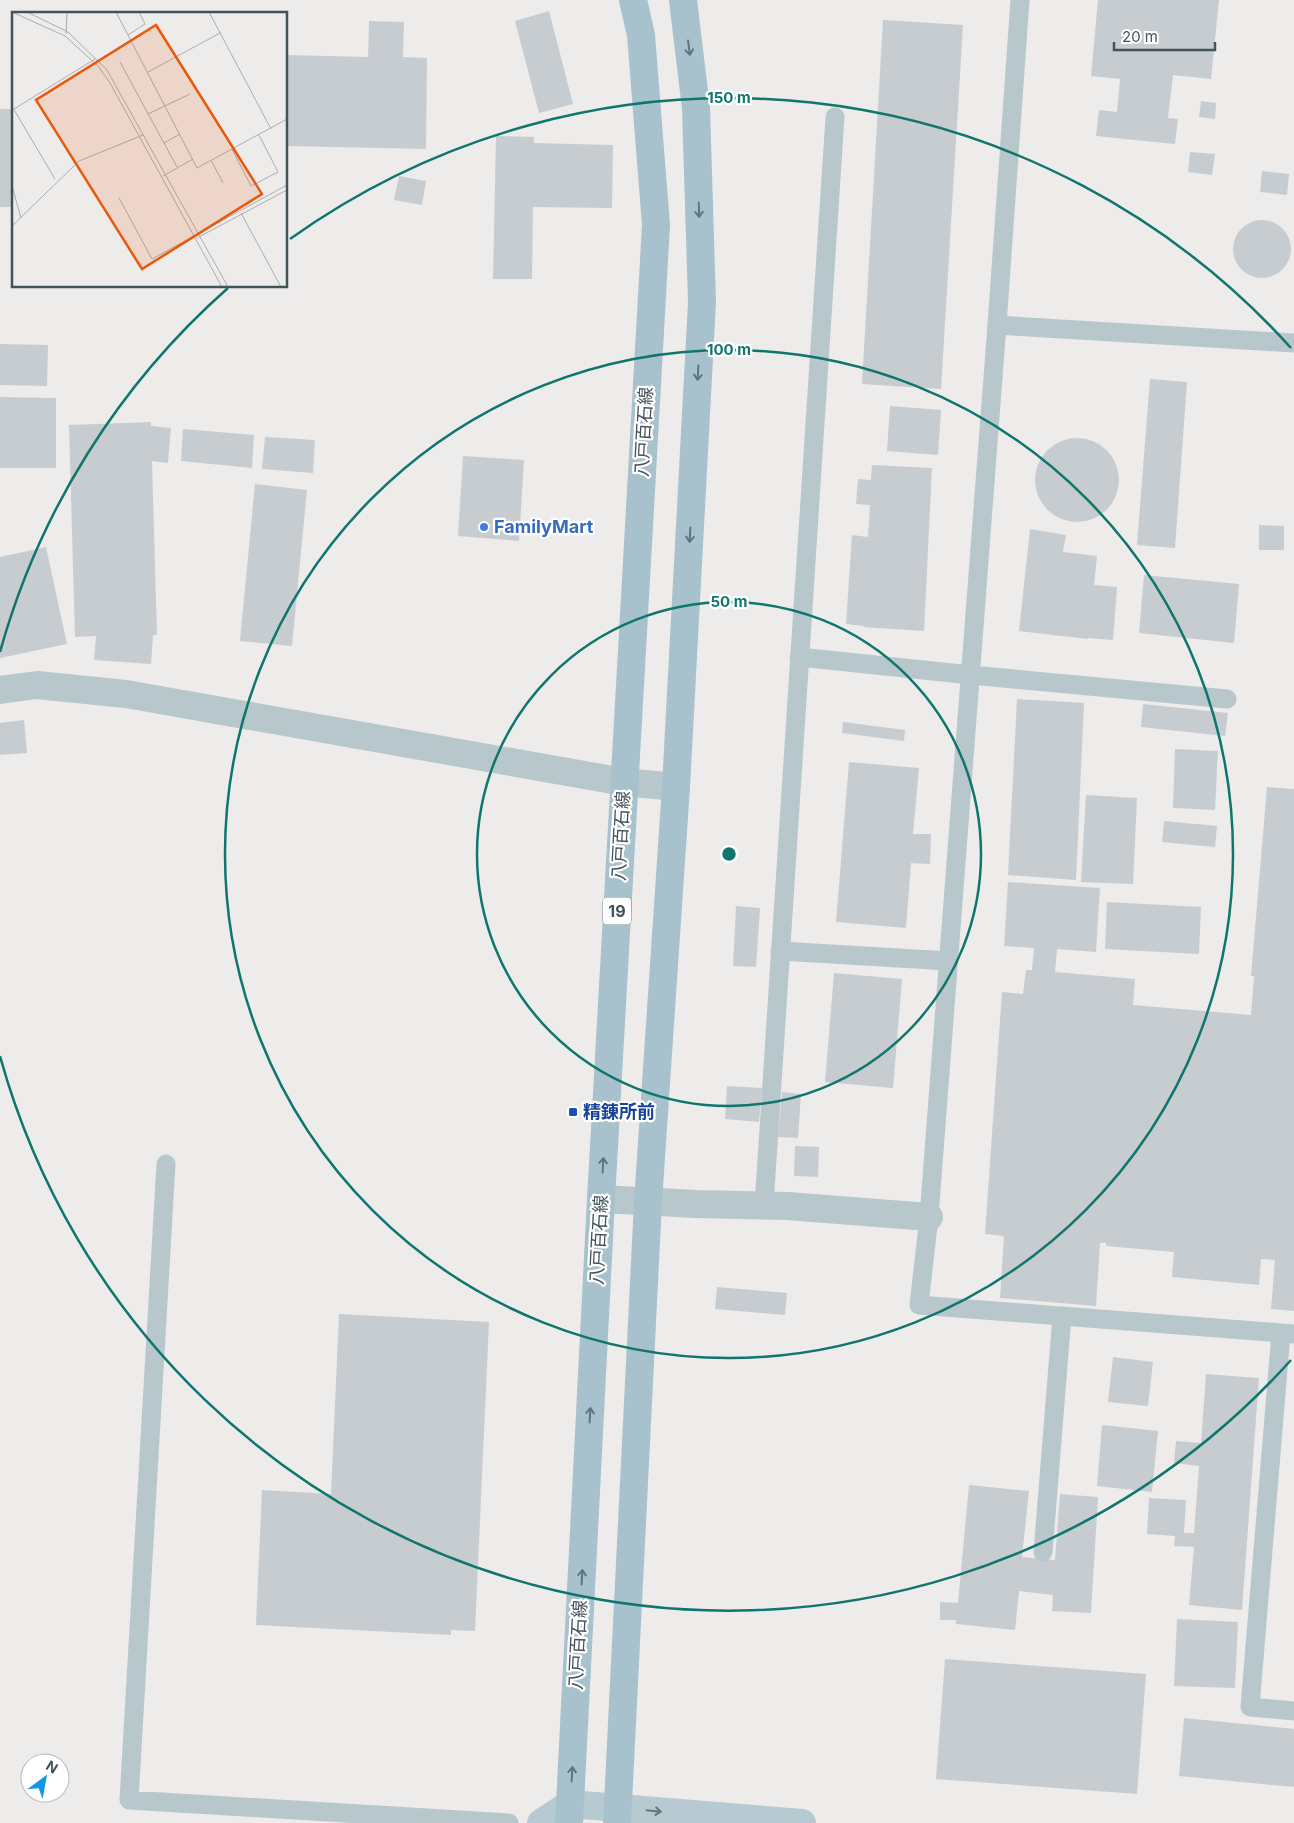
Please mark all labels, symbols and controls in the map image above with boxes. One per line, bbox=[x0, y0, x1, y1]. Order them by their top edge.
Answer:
inset map bbox=[12, 12, 288, 288]
scale bar bbox=[1114, 20, 1215, 52]
text: 20 m bbox=[1122, 27, 1158, 46]
one-way arrow bbox=[684, 40, 694, 56]
text: 150 m bbox=[707, 88, 751, 107]
one-way arrow bbox=[694, 202, 704, 218]
text: 100 m bbox=[707, 340, 751, 359]
one-way arrow bbox=[694, 365, 703, 381]
street label: 八戸百石線 bbox=[631, 386, 656, 477]
place label: FamilyMart bbox=[494, 516, 594, 537]
marker: FamilyMart bbox=[478, 521, 490, 533]
one-way arrow bbox=[685, 527, 694, 543]
text: 50 m bbox=[711, 592, 747, 611]
street label: 八戸百石線 bbox=[608, 790, 633, 881]
centre of rings bbox=[720, 845, 738, 863]
road number: 19 bbox=[603, 898, 631, 924]
place label: 精錬所前 bbox=[583, 1101, 655, 1122]
marker: 精錬所前 bbox=[567, 1106, 579, 1118]
one-way arrow bbox=[598, 1157, 607, 1173]
street label: 八戸百石線 bbox=[586, 1194, 611, 1285]
one-way arrow bbox=[585, 1407, 594, 1423]
one-way arrow bbox=[577, 1569, 586, 1585]
street label: 八戸百石線 bbox=[565, 1599, 590, 1690]
north arrow bbox=[20, 1753, 70, 1803]
text: N bbox=[43, 1757, 61, 1777]
one-way arrow bbox=[567, 1767, 576, 1783]
one-way arrow bbox=[645, 1806, 661, 1816]

